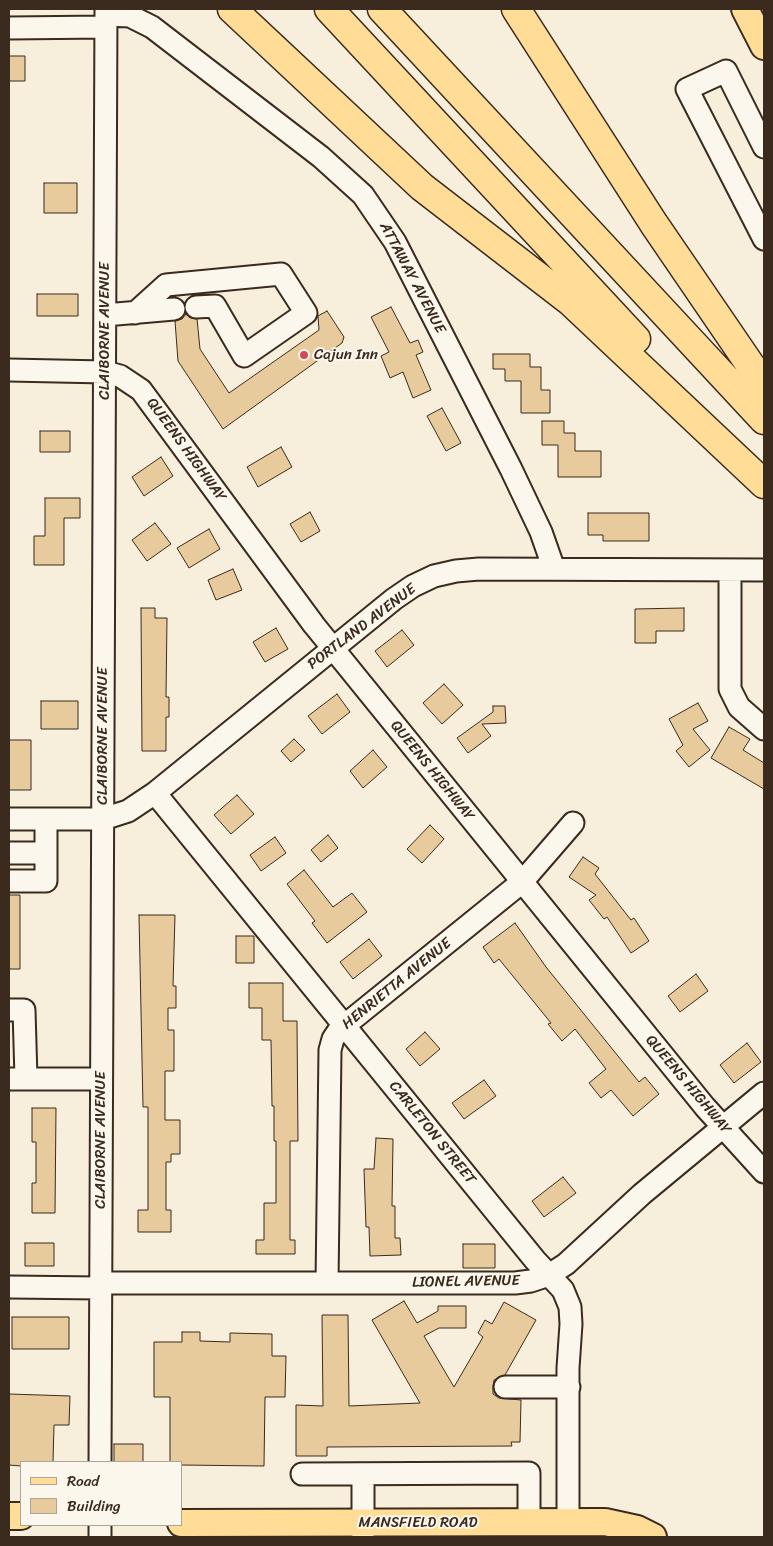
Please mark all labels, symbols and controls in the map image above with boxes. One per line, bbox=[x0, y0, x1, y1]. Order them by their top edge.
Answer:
street label: ATTAWAY AVENUE bbox=[375, 219, 449, 337]
street label: CLAIBORNE AVENUE bbox=[96, 262, 114, 400]
place label: Cajun Inn bbox=[314, 346, 378, 364]
marker: Cajun Inn bbox=[298, 349, 310, 361]
street label: QUEENS HIGHWAY bbox=[142, 395, 230, 505]
street label: PORTLAND AVENUE bbox=[304, 580, 420, 674]
street label: CLAIBORNE AVENUE bbox=[94, 667, 112, 805]
street label: QUEENS HIGHWAY bbox=[386, 717, 478, 825]
street label: HENRIETTA AVENUE bbox=[339, 935, 455, 1033]
street label: QUEENS HIGHWAY bbox=[641, 1032, 735, 1138]
street label: CLAIBORNE AVENUE bbox=[92, 1071, 110, 1209]
street label: CARLETON STREET bbox=[385, 1078, 479, 1188]
street label: LIONEL AVENUE bbox=[412, 1272, 520, 1292]
legend bbox=[20, 1461, 182, 1526]
text: Road bbox=[67, 1468, 99, 1494]
text: Building bbox=[67, 1493, 121, 1519]
street label: MANSFIELD ROAD bbox=[358, 1514, 478, 1532]

